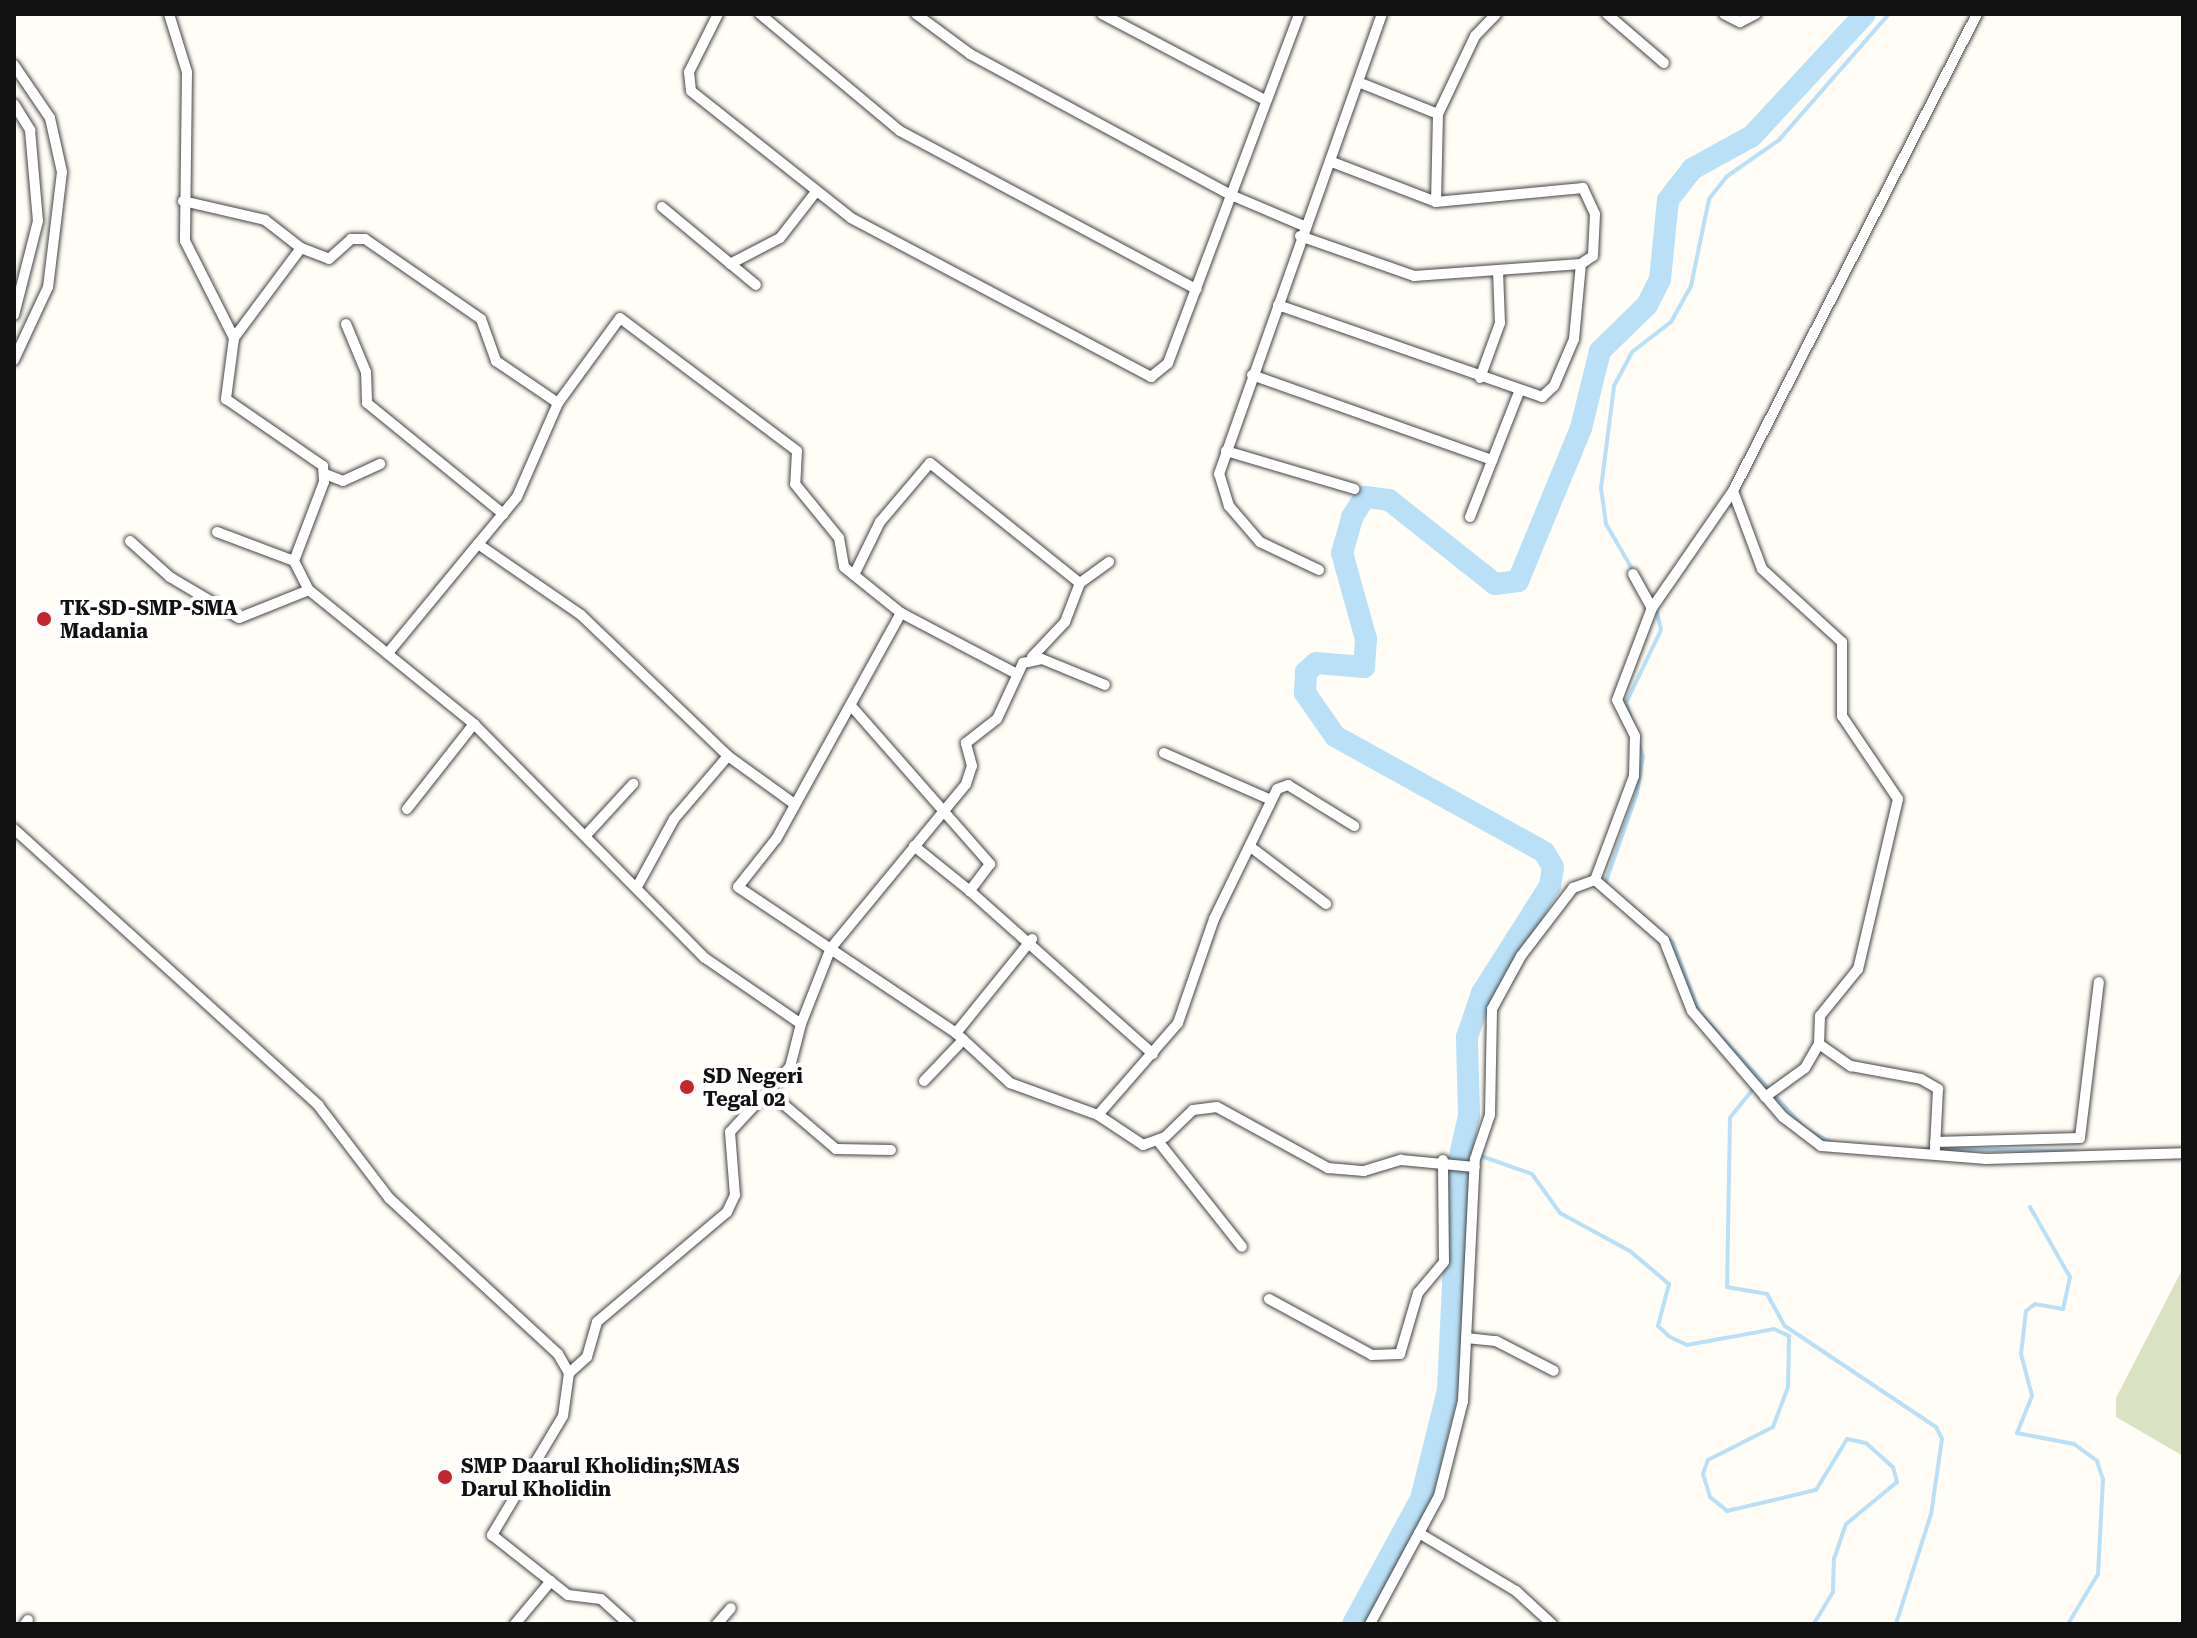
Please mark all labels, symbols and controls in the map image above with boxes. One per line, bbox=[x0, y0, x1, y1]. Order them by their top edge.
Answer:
place label: TK-SD-SMP-SMA Madania bbox=[60, 596, 238, 643]
marker: TK-SD-SMP-SMA Madania bbox=[35, 610, 53, 628]
place label: SD Negeri Tegal 02 bbox=[703, 1064, 803, 1111]
marker: SD Negeri Tegal 02 bbox=[678, 1078, 696, 1096]
place label: SMP Daarul Kholidin;SMAS Darul Kholidin bbox=[461, 1454, 739, 1501]
marker: SMP Daarul Kholidin;SMAS Darul Kholidin bbox=[436, 1468, 454, 1486]

